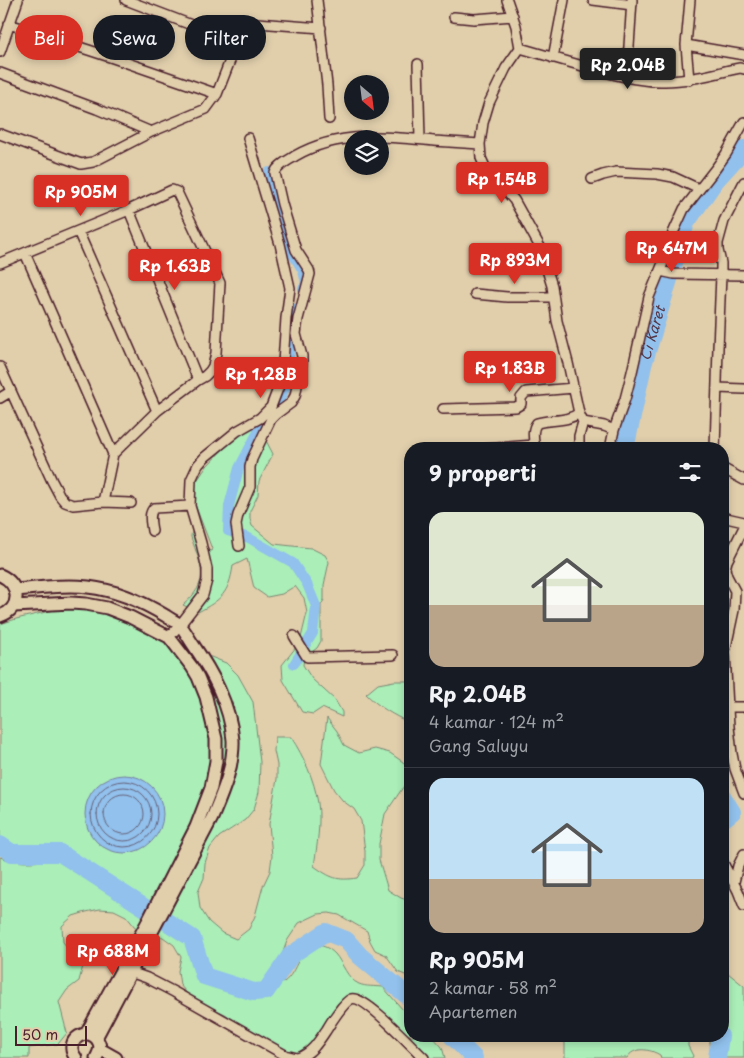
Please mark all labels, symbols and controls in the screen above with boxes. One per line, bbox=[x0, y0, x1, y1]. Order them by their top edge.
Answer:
chip: Beli bbox=[15, 15, 83, 60]
chip: Sewa bbox=[93, 15, 175, 60]
chip: Filter bbox=[185, 15, 266, 60]
pin: Rp 2.04B bbox=[576, 48, 680, 90]
text: Rp 2.04B bbox=[591, 52, 665, 76]
north arrow bbox=[344, 75, 389, 120]
map controls bbox=[344, 75, 389, 175]
button: layers bbox=[344, 130, 389, 175]
pin: Rp 1.54B bbox=[450, 162, 554, 204]
text: Rp 1.54B bbox=[467, 166, 537, 190]
pin: Rp 905M bbox=[35, 174, 127, 217]
text: Rp 905M bbox=[45, 179, 117, 203]
pin: Rp 647M bbox=[626, 230, 718, 273]
text: Rp 647M bbox=[636, 235, 708, 259]
pin: Rp 893M bbox=[469, 242, 561, 285]
text: Rp 893M bbox=[480, 247, 550, 271]
pin: Rp 1.63B bbox=[123, 248, 227, 291]
text: Rp 1.63B bbox=[139, 253, 211, 277]
water label: Ci Karet bbox=[634, 301, 671, 363]
pin: Rp 1.83B bbox=[458, 350, 562, 393]
text: Rp 1.83B bbox=[475, 355, 545, 379]
pin: Rp 1.28B bbox=[209, 356, 313, 399]
text: Rp 1.28B bbox=[225, 361, 297, 385]
text: 9 properti bbox=[429, 456, 536, 488]
icon: filters bbox=[676, 458, 704, 486]
icon: home bbox=[522, 545, 612, 635]
text: Rp 2.04B bbox=[429, 677, 527, 709]
text: 4 kamar · 124 m² bbox=[429, 709, 564, 733]
text: Gang Saluyu bbox=[429, 733, 528, 757]
icon: home bbox=[522, 810, 612, 900]
pin: Rp 688M bbox=[67, 934, 159, 976]
text: Rp 688M bbox=[77, 938, 149, 962]
text: Rp 905M bbox=[429, 943, 524, 975]
text: 2 kamar · 58 m² bbox=[429, 975, 557, 999]
text: Apartemen bbox=[429, 999, 518, 1023]
scale bar bbox=[15, 1023, 88, 1046]
text: 50 m bbox=[22, 1024, 58, 1045]

